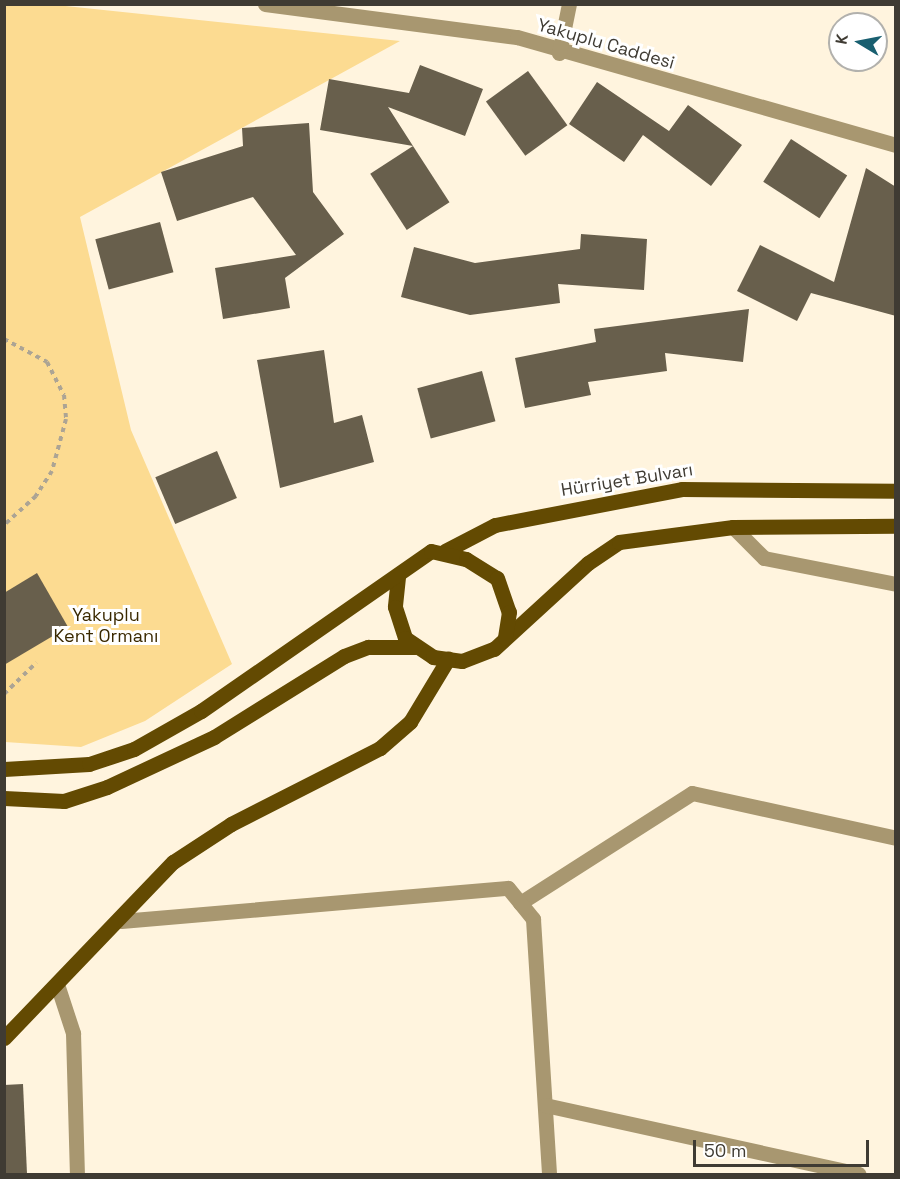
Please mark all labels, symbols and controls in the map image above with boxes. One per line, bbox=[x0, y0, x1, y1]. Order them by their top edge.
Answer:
north arrow bbox=[828, 12, 888, 72]
street label: Yakuplu Caddesi bbox=[535, 14, 677, 74]
text: K bbox=[831, 32, 853, 46]
street label: Hürriyet Bulvarı bbox=[559, 459, 695, 501]
park label: Yakuplu Kent Ormanı bbox=[53, 605, 159, 648]
scale bar bbox=[696, 1128, 872, 1166]
text: 50 m bbox=[704, 1139, 746, 1162]

